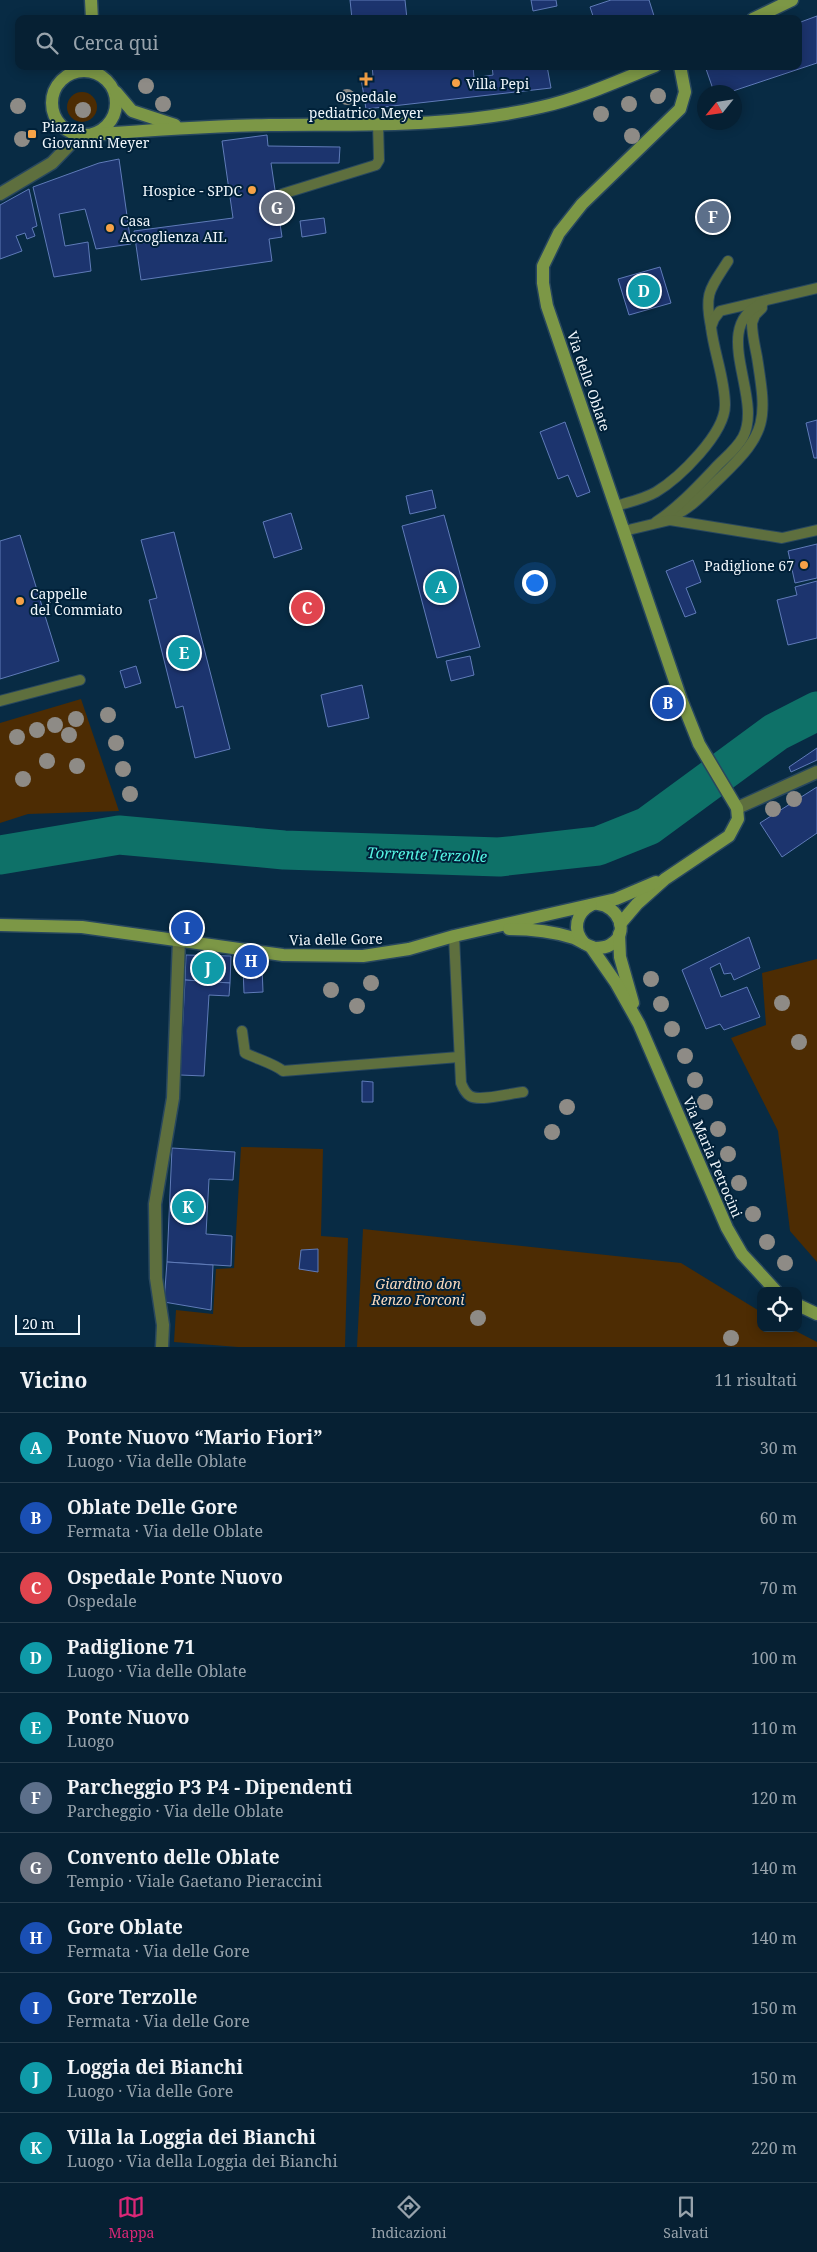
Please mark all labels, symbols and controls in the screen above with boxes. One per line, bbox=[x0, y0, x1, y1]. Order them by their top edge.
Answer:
search box bbox=[15, 15, 802, 70]
icon: search bbox=[33, 29, 61, 57]
text: Cerca qui bbox=[73, 30, 159, 56]
marker: Ospedale pediatrico Meyer bbox=[359, 72, 373, 86]
place label: Villa Pepi bbox=[466, 74, 530, 93]
marker: Villa Pepi bbox=[450, 77, 462, 89]
north arrow bbox=[697, 85, 742, 130]
place label: Ospedale pediatrico Meyer bbox=[309, 87, 424, 122]
place label: Piazza Giovanni Meyer bbox=[42, 117, 150, 152]
marker: Piazza Giovanni Meyer bbox=[26, 128, 38, 140]
place label: Hospice - SPDC bbox=[143, 181, 242, 200]
marker: Hospice - SPDC bbox=[246, 184, 258, 196]
pin: G bbox=[261, 189, 293, 227]
pin: F bbox=[697, 198, 729, 236]
place label: Casa Accoglienza AIL bbox=[120, 211, 227, 246]
marker: Casa Accoglienza AIL bbox=[104, 222, 116, 234]
pin: D bbox=[628, 272, 660, 310]
street label: Via delle Oblate bbox=[563, 328, 615, 434]
place label: Padiglione 67 bbox=[704, 556, 794, 575]
marker: Padiglione 67 bbox=[798, 559, 810, 571]
pin: A bbox=[425, 568, 457, 606]
your location bbox=[522, 570, 548, 596]
place label: Cappelle del Commiato bbox=[30, 584, 123, 619]
pin: C bbox=[291, 589, 323, 627]
marker: Cappelle del Commiato bbox=[14, 595, 26, 607]
pin: E bbox=[168, 634, 200, 672]
pin: B bbox=[652, 684, 684, 722]
water label: Torrente Terzolle bbox=[367, 842, 488, 866]
pin: I bbox=[171, 909, 203, 947]
street label: Via delle Gore bbox=[289, 929, 383, 949]
pin: H bbox=[235, 942, 267, 980]
pin: J bbox=[192, 949, 224, 987]
street label: Via Maria Petrocini bbox=[679, 1094, 747, 1221]
pin: K bbox=[172, 1188, 204, 1226]
park label: Giardino don Renzo Forconi bbox=[371, 1274, 465, 1309]
map controls bbox=[757, 1287, 802, 1332]
button: locate bbox=[757, 1287, 802, 1332]
scale bar bbox=[15, 1312, 80, 1335]
text: 20 m bbox=[22, 1314, 55, 1333]
text: Vicino bbox=[20, 1366, 87, 1394]
text: 11 risultati bbox=[715, 1369, 797, 1391]
text: Ponte Nuovo “Mario Fiori” bbox=[67, 1424, 322, 1450]
text: A bbox=[30, 1437, 42, 1459]
text: 30 m bbox=[760, 1437, 797, 1459]
text: Luogo · Via delle Oblate bbox=[67, 1450, 247, 1472]
text: Oblate Delle Gore bbox=[67, 1494, 238, 1520]
text: B bbox=[31, 1507, 41, 1529]
text: 60 m bbox=[760, 1507, 797, 1529]
text: Fermata · Via delle Oblate bbox=[67, 1520, 263, 1542]
text: Ospedale Ponte Nuovo bbox=[67, 1564, 283, 1590]
text: C bbox=[31, 1577, 41, 1599]
text: 70 m bbox=[760, 1577, 797, 1599]
text: Ospedale bbox=[67, 1590, 137, 1612]
text: Padiglione 71 bbox=[67, 1634, 195, 1660]
text: D bbox=[30, 1647, 42, 1669]
text: 100 m bbox=[751, 1647, 797, 1669]
text: Luogo · Via delle Oblate bbox=[67, 1660, 247, 1682]
text: Ponte Nuovo bbox=[67, 1704, 189, 1730]
text: E bbox=[31, 1717, 41, 1739]
text: 110 m bbox=[751, 1717, 797, 1739]
text: Luogo bbox=[67, 1730, 114, 1752]
text: Parcheggio P3 P4 - Dipendenti bbox=[67, 1774, 352, 1800]
text: F bbox=[31, 1787, 41, 1809]
text: 120 m bbox=[751, 1787, 797, 1809]
text: Parcheggio · Via delle Oblate bbox=[67, 1800, 284, 1822]
text: Convento delle Oblate bbox=[67, 1844, 280, 1870]
text: G bbox=[30, 1857, 42, 1879]
text: 140 m bbox=[751, 1857, 797, 1879]
text: Tempio · Viale Gaetano Pieraccini bbox=[67, 1870, 322, 1892]
text: Gore Oblate bbox=[67, 1914, 183, 1940]
text: H bbox=[29, 1927, 43, 1949]
text: 140 m bbox=[751, 1927, 797, 1949]
text: Fermata · Via delle Gore bbox=[67, 1940, 250, 1962]
text: Gore Terzolle bbox=[67, 1984, 198, 2010]
text: I bbox=[33, 1997, 39, 2019]
text: 150 m bbox=[751, 1997, 797, 2019]
text: Fermata · Via delle Gore bbox=[67, 2010, 250, 2032]
text: Loggia dei Bianchi bbox=[67, 2054, 243, 2080]
text: J bbox=[33, 2067, 39, 2089]
text: 150 m bbox=[751, 2067, 797, 2089]
text: Luogo · Via delle Gore bbox=[67, 2080, 233, 2102]
text: Villa la Loggia dei Bianchi bbox=[67, 2124, 316, 2150]
text: K bbox=[30, 2137, 42, 2159]
text: 220 m bbox=[751, 2137, 797, 2159]
text: Luogo · Via della Loggia dei Bianchi bbox=[67, 2150, 338, 2172]
tab: Mappa bbox=[108, 2193, 154, 2242]
tab: Indicazioni bbox=[371, 2193, 447, 2242]
tab: Salvati bbox=[663, 2193, 709, 2242]

